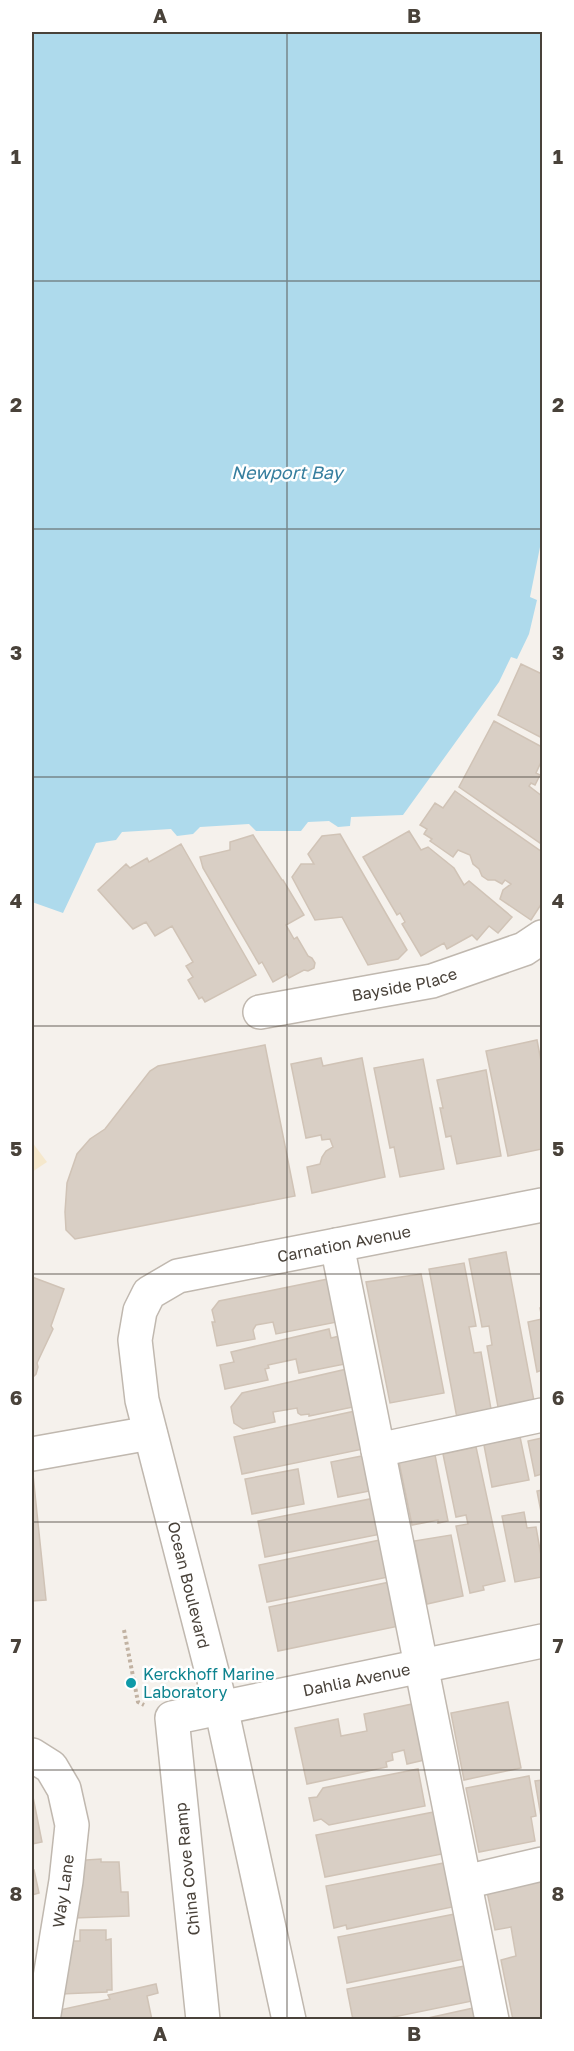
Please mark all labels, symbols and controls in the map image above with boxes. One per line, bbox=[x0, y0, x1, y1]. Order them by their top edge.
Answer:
text: A bbox=[153, 3, 167, 27]
text: B bbox=[407, 3, 421, 27]
text: 1 bbox=[11, 144, 21, 168]
text: 1 bbox=[553, 144, 563, 168]
text: 2 bbox=[10, 392, 22, 416]
text: 2 bbox=[552, 392, 564, 416]
water label: Newport Bay bbox=[231, 461, 346, 483]
text: 3 bbox=[10, 640, 22, 664]
text: 3 bbox=[552, 640, 564, 664]
text: 4 bbox=[10, 888, 22, 912]
text: 4 bbox=[552, 888, 564, 912]
street label: Bayside Place bbox=[350, 963, 460, 1005]
text: 5 bbox=[10, 1136, 22, 1160]
text: 5 bbox=[552, 1136, 564, 1160]
street label: Carnation Avenue bbox=[276, 1221, 412, 1266]
text: 6 bbox=[10, 1385, 22, 1409]
text: 6 bbox=[552, 1385, 564, 1409]
street label: Ocean Boulevard bbox=[164, 1519, 214, 1651]
text: 7 bbox=[11, 1633, 22, 1657]
text: 7 bbox=[553, 1633, 564, 1657]
street label: Dahlia Avenue bbox=[301, 1659, 412, 1701]
place label: Kerckhoff Marine Laboratory bbox=[143, 1664, 274, 1702]
marker: Kerckhoff Marine Laboratory bbox=[124, 1676, 138, 1690]
street label: China Cove Ramp bbox=[170, 1801, 204, 1937]
street label: Way Lane bbox=[48, 1853, 78, 1929]
text: 8 bbox=[10, 1881, 22, 1905]
text: 8 bbox=[552, 1881, 564, 1905]
text: A bbox=[153, 2021, 167, 2045]
text: B bbox=[407, 2021, 421, 2045]

